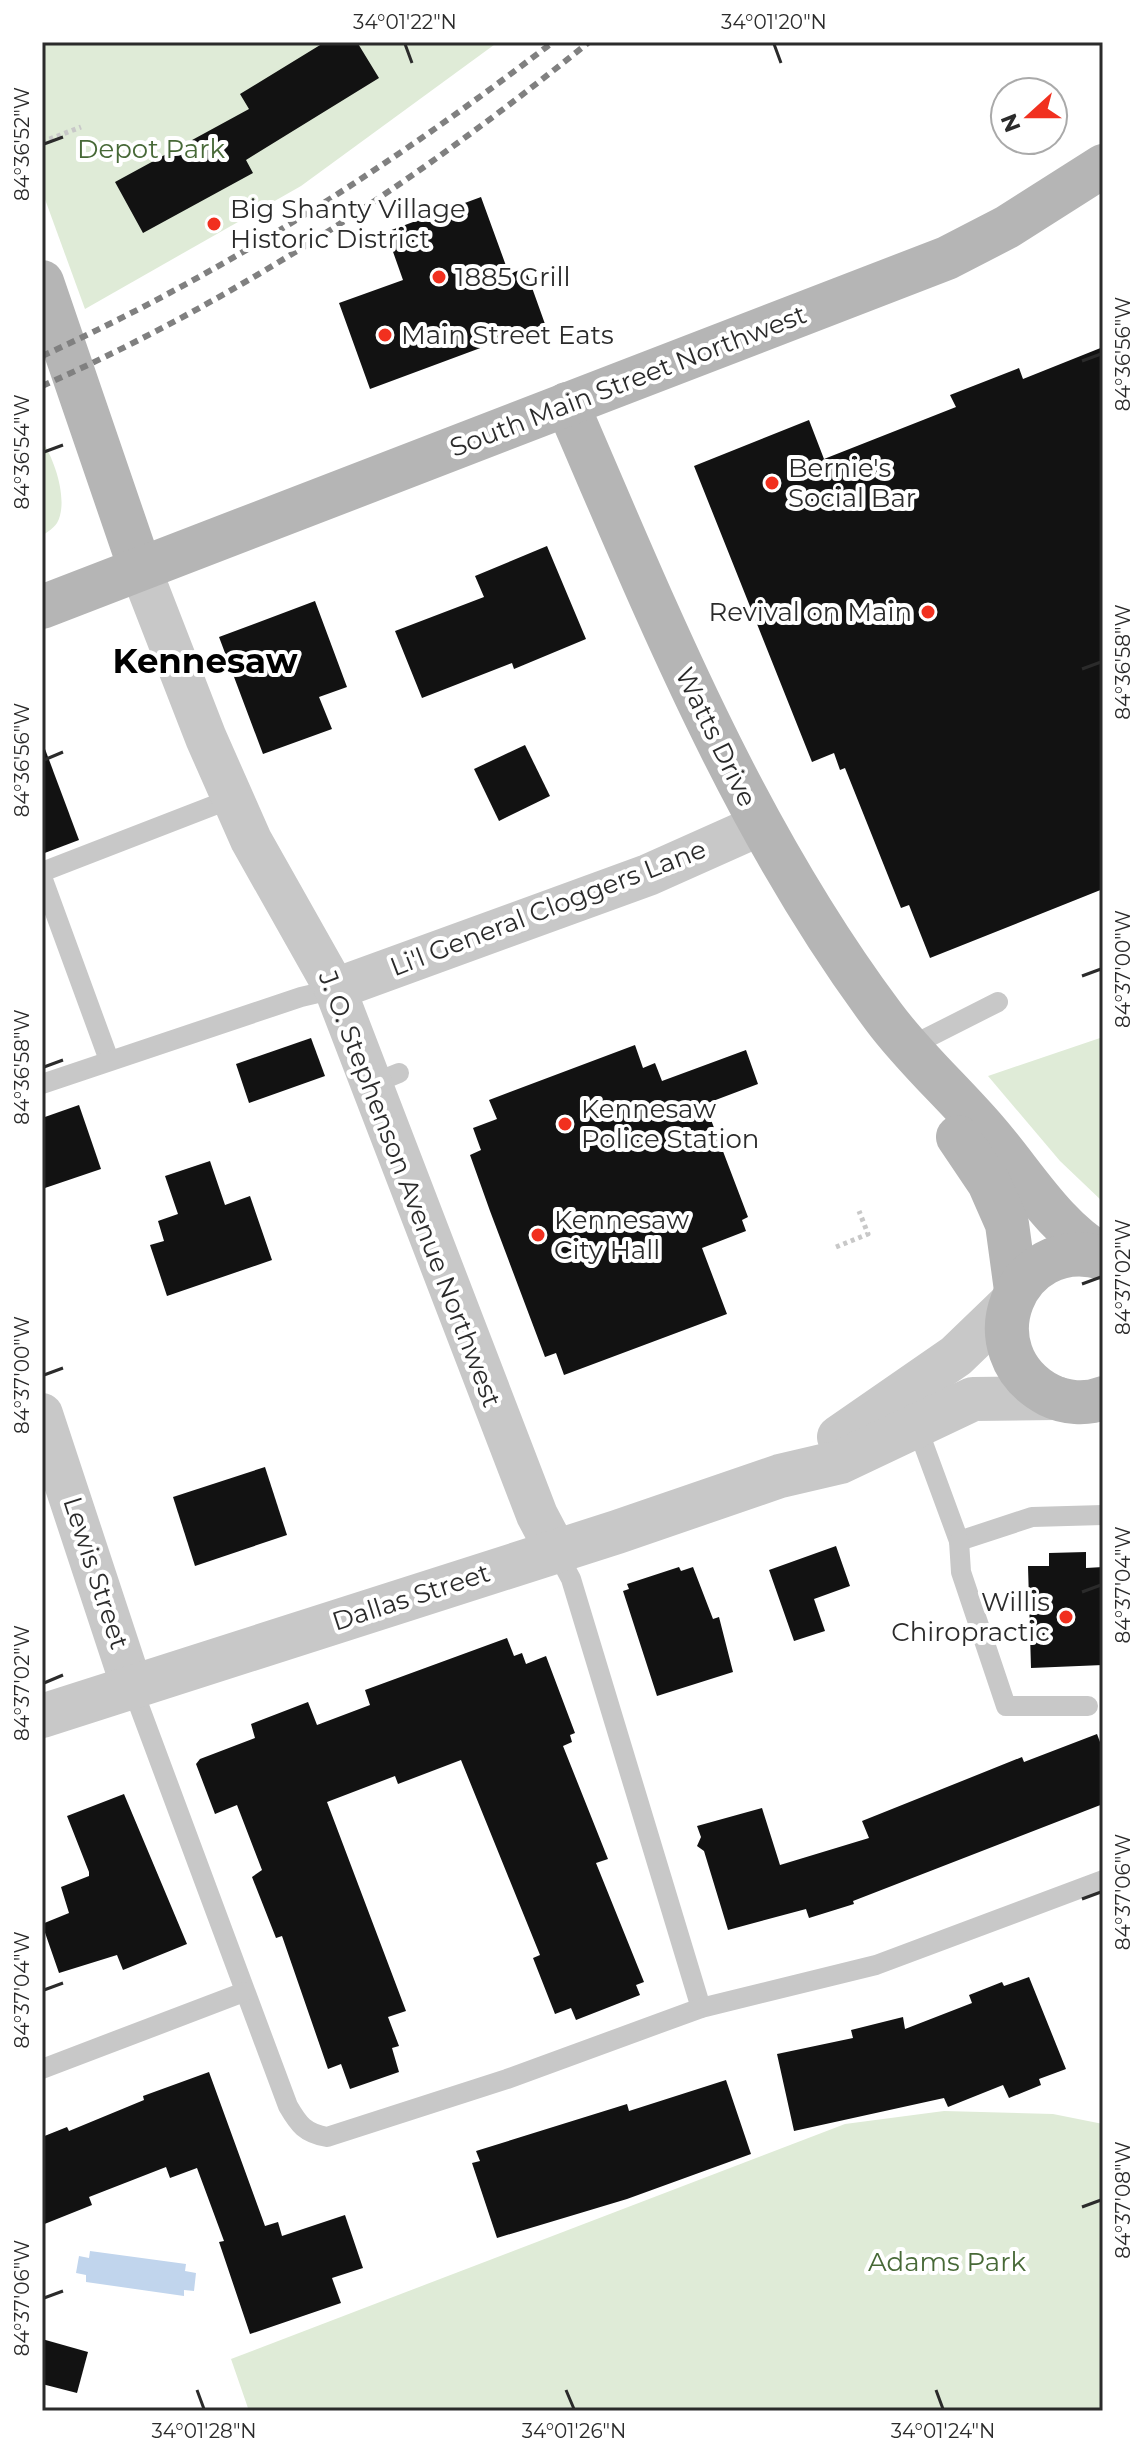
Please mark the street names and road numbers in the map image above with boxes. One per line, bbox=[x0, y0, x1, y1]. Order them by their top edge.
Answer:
street label: South Main Street Northwest bbox=[445, 298, 811, 464]
street label: Watts Drive bbox=[668, 662, 764, 812]
street label: Li'l General Cloggers Lane bbox=[386, 833, 710, 983]
street label: J. O. Stephenson Avenue Northwest bbox=[311, 965, 508, 1412]
street label: Lewis Street bbox=[56, 1493, 136, 1653]
street label: Dallas Street bbox=[328, 1556, 494, 1638]

